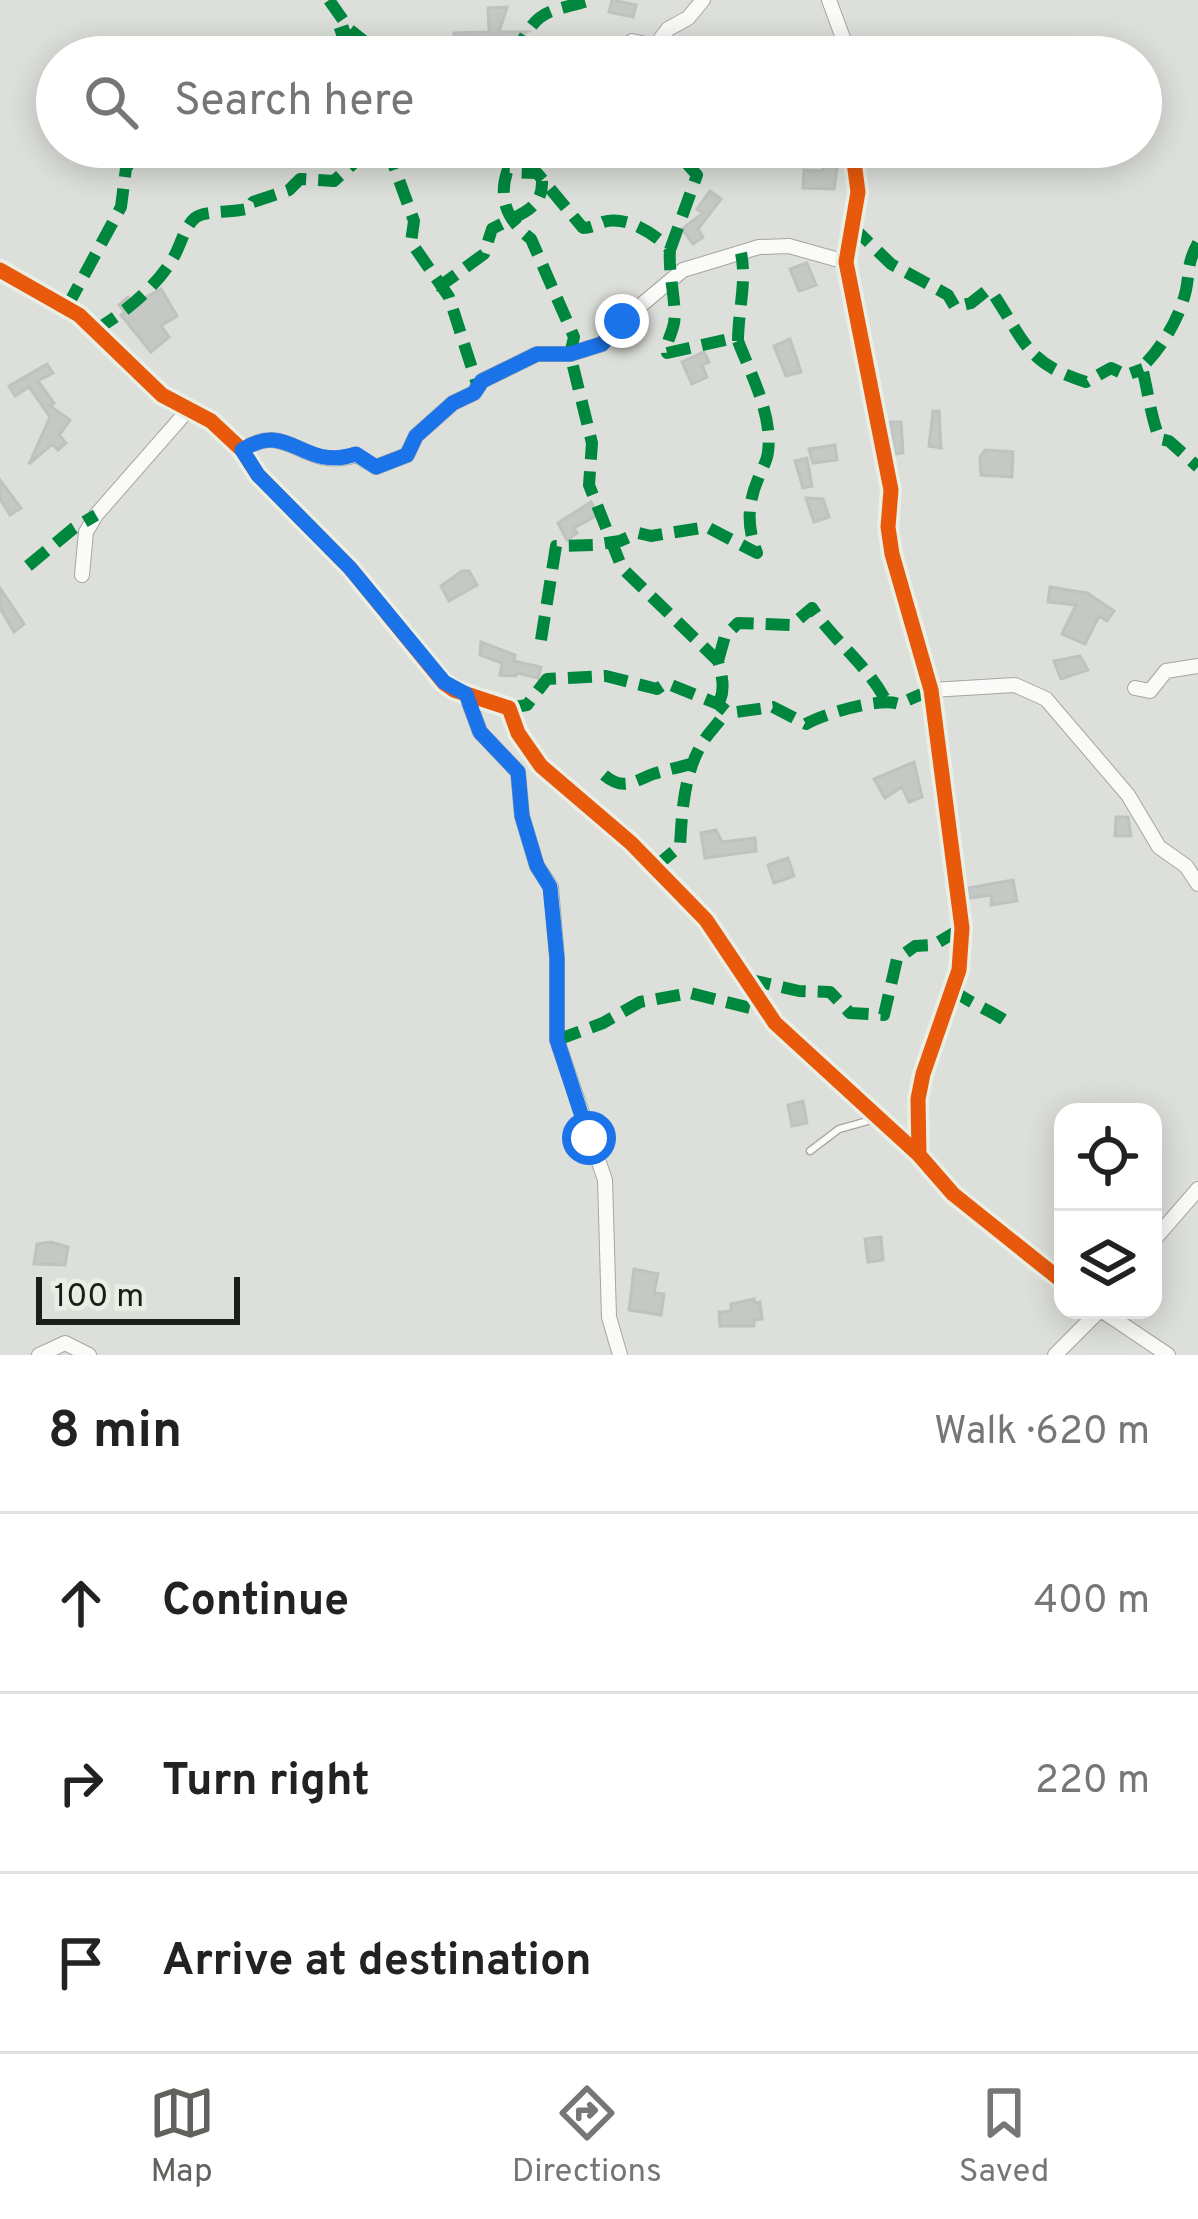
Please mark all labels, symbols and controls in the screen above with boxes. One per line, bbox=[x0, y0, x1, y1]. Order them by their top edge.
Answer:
search box bbox=[36, 36, 1162, 168]
icon: search bbox=[78, 69, 144, 135]
text: Search here bbox=[174, 74, 414, 131]
route end bbox=[595, 294, 649, 348]
map controls bbox=[1054, 1103, 1162, 1319]
button: locate bbox=[1054, 1103, 1162, 1211]
route start bbox=[562, 1111, 616, 1165]
button: layers bbox=[1054, 1211, 1162, 1319]
scale bar bbox=[36, 1271, 240, 1324]
text: 100 m bbox=[54, 1277, 144, 1319]
text: 8 min bbox=[48, 1401, 182, 1466]
text: Walk · 620 m bbox=[934, 1409, 1150, 1458]
icon: ahead bbox=[48, 1570, 114, 1636]
text: Continue bbox=[162, 1574, 349, 1631]
text: 400 m bbox=[1034, 1578, 1150, 1627]
icon: right bbox=[48, 1750, 114, 1816]
text: Turn right bbox=[162, 1754, 370, 1811]
text: 220 m bbox=[1035, 1758, 1150, 1807]
icon: arrive bbox=[48, 1930, 114, 1996]
text: Arrive at destination bbox=[162, 1934, 592, 1991]
tab: Map bbox=[149, 2080, 215, 2194]
tab: Directions bbox=[512, 2080, 662, 2194]
tab: Saved bbox=[959, 2080, 1049, 2194]

